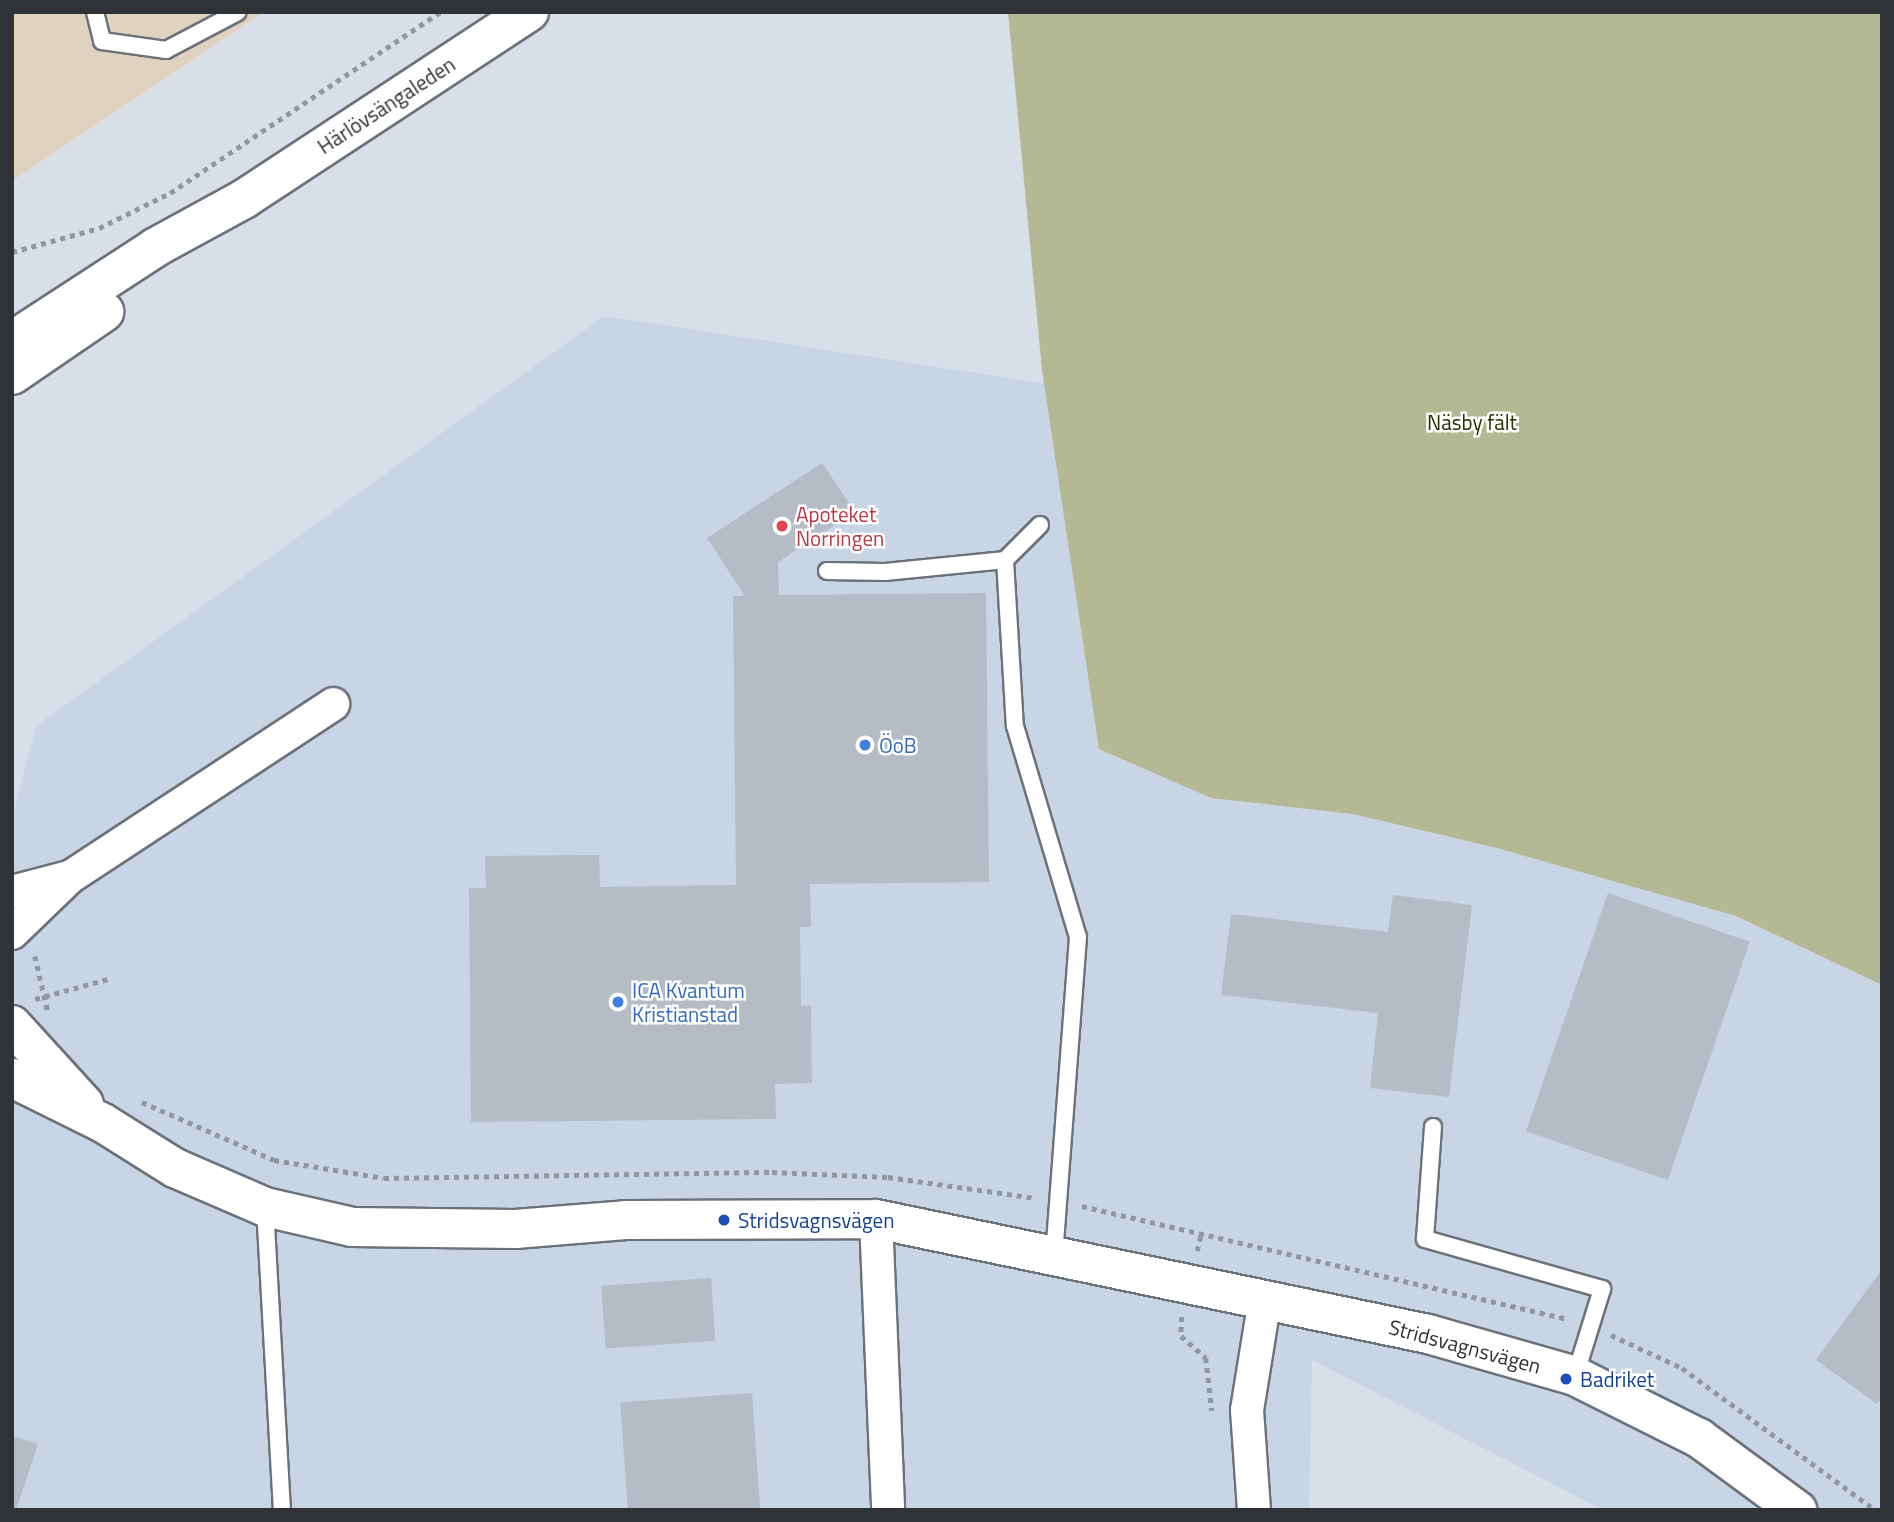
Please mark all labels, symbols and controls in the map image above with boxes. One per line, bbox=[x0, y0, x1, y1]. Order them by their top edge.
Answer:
street label: Härlövsängaleden bbox=[312, 51, 460, 159]
park label: Näsby fält bbox=[1427, 409, 1517, 435]
place label: Apoteket Norringen bbox=[796, 501, 884, 551]
marker: Apoteket Norringen bbox=[774, 518, 790, 534]
place label: ÖoB bbox=[879, 732, 917, 758]
marker: ÖoB bbox=[857, 737, 873, 753]
place label: ICA Kvantum Kristianstad bbox=[632, 977, 745, 1027]
marker: ICA Kvantum Kristianstad bbox=[610, 994, 626, 1010]
place label: Stridsvagnsvägen bbox=[738, 1207, 894, 1233]
marker: Stridsvagnsvägen bbox=[716, 1212, 732, 1228]
street label: Stridsvagnsvägen bbox=[1386, 1314, 1544, 1378]
place label: Badriket bbox=[1580, 1366, 1654, 1392]
marker: Badriket bbox=[1558, 1371, 1574, 1387]

